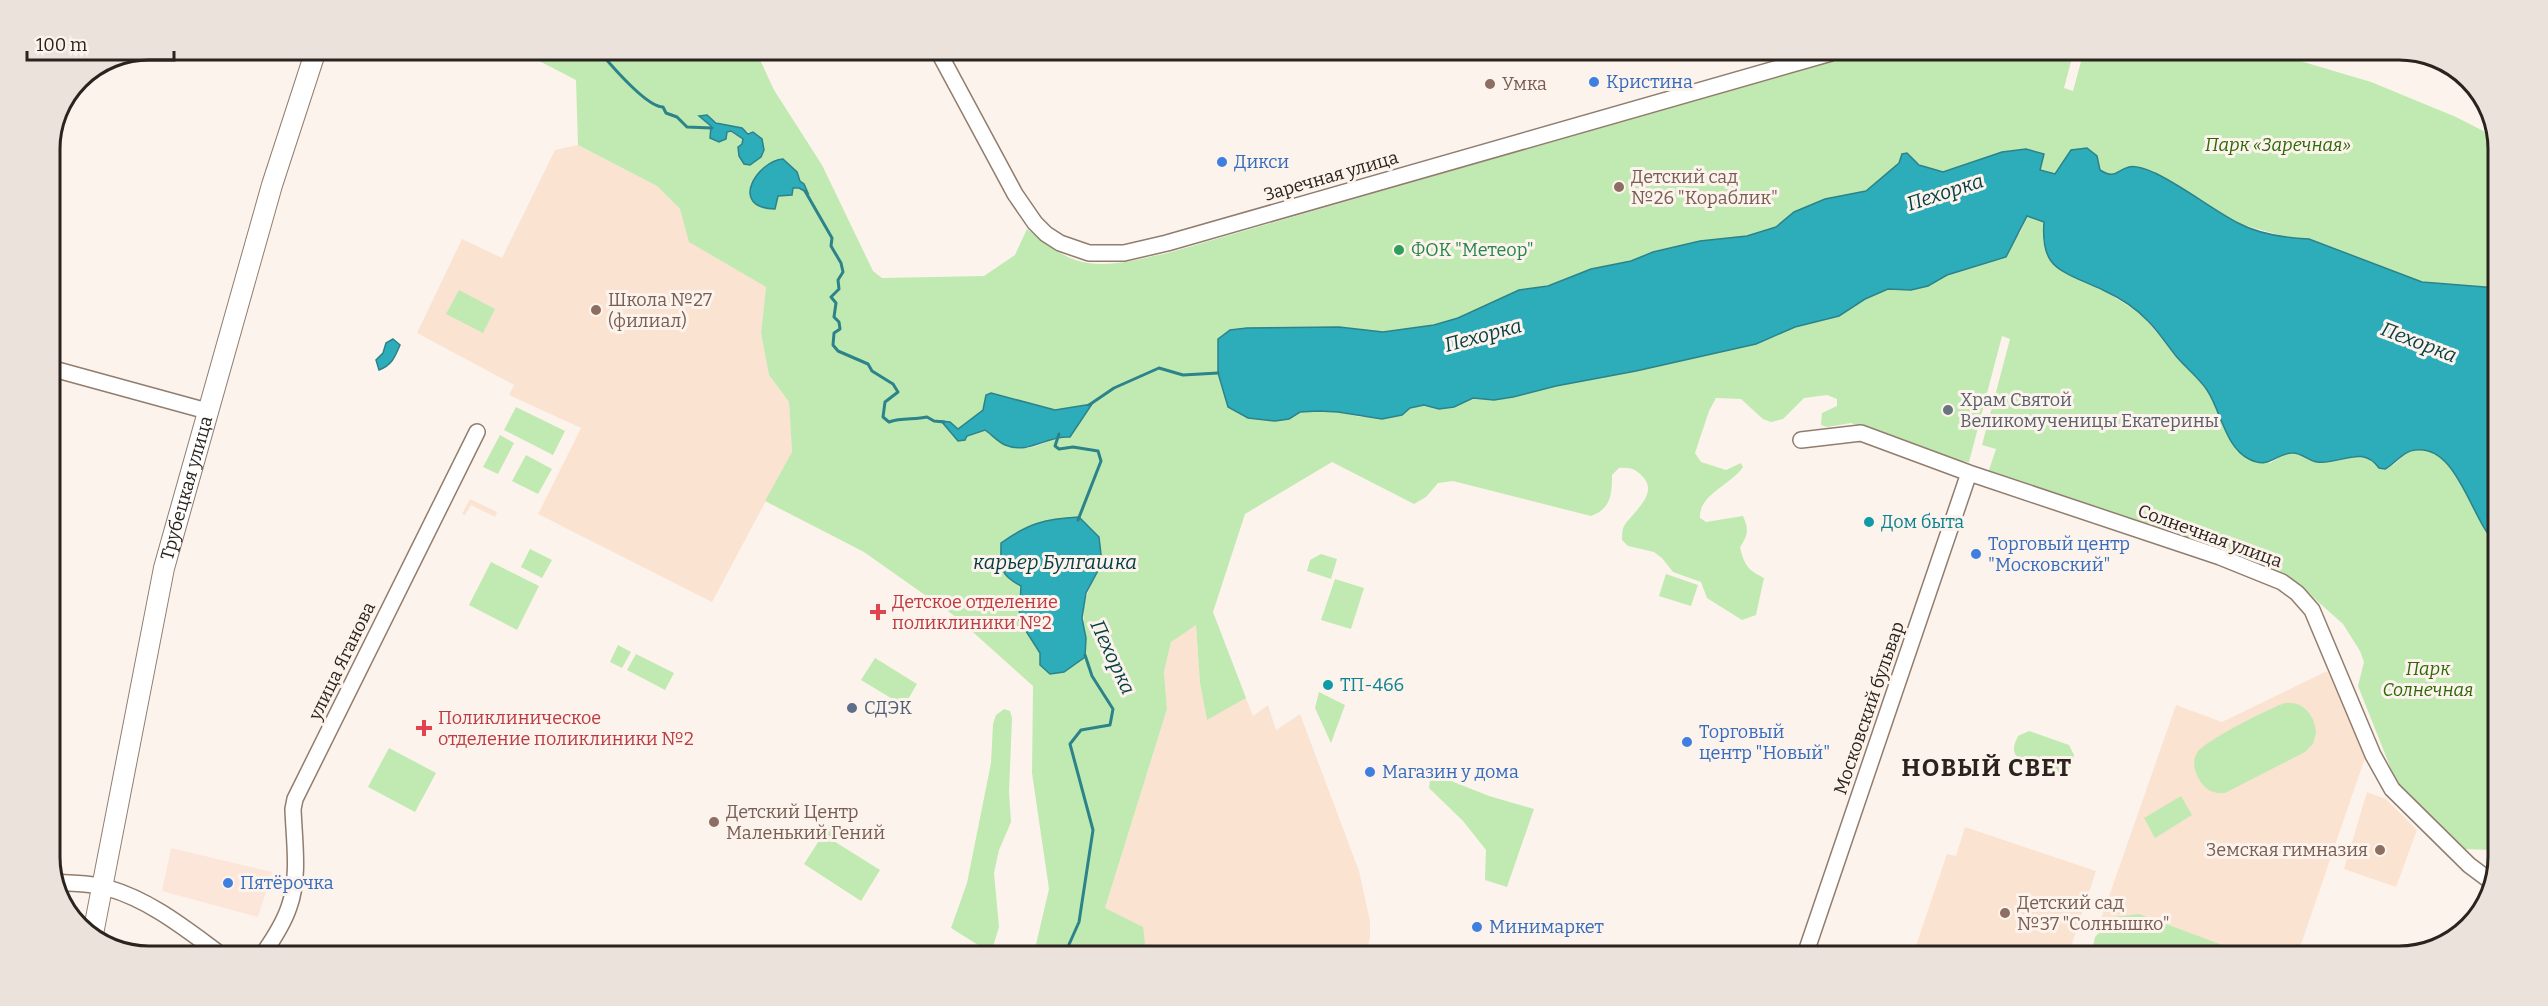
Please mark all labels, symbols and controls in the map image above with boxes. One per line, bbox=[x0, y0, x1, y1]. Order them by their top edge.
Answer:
scale bar bbox=[27, 24, 174, 62]
text: 100 m bbox=[36, 34, 87, 56]
place label: Кристина bbox=[1606, 71, 1693, 93]
place label: Умка bbox=[1502, 73, 1547, 95]
marker: Кристина bbox=[1587, 75, 1601, 89]
marker: Умка bbox=[1483, 77, 1497, 91]
park label: Парк «Заречная» bbox=[2205, 134, 2351, 156]
street label: Заречная улица bbox=[1261, 146, 1401, 206]
place label: Дикси bbox=[1234, 151, 1289, 173]
marker: Дикси bbox=[1215, 155, 1229, 169]
place label: Детский сад №26 "Кораблик" bbox=[1631, 166, 1778, 209]
water label: Пехорка bbox=[1904, 168, 1986, 216]
marker: Детский сад №26 "Кораблик" bbox=[1612, 180, 1626, 194]
place label: ФОК "Метеор" bbox=[1411, 239, 1534, 261]
marker: ФОК "Метеор" bbox=[1392, 243, 1406, 257]
place label: Школа №27 (филиал) bbox=[608, 289, 712, 332]
marker: Школа №27 (филиал) bbox=[589, 303, 603, 317]
water label: Пехорка bbox=[1442, 313, 1524, 357]
water label: Пехорка bbox=[2378, 317, 2460, 367]
place label: Храм Святой Великомученицы Екатерины bbox=[1960, 389, 2219, 432]
marker: Храм Святой Великомученицы Екатерины bbox=[1941, 403, 1955, 417]
street label: Трубецкая улица bbox=[156, 413, 217, 563]
street label: Солнечная улица bbox=[2135, 500, 2285, 572]
place label: Дом быта bbox=[1881, 511, 1964, 533]
marker: Дом быта bbox=[1862, 515, 1876, 529]
place label: Торговый центр "Московский" bbox=[1988, 533, 2130, 576]
marker: Торговый центр "Московский" bbox=[1969, 547, 1983, 561]
water label: карьер Булгашка bbox=[973, 550, 1137, 574]
place label: Детское отделение поликлиники №2 bbox=[892, 591, 1058, 634]
street label: улица Яганова bbox=[303, 598, 380, 724]
marker: Детское отделение поликлиники №2 bbox=[869, 603, 887, 621]
water label: Пехорка bbox=[1085, 616, 1141, 698]
street label: Московский бульвар bbox=[1829, 619, 1909, 797]
park label: Парк Солнечная bbox=[2382, 658, 2474, 701]
place label: ТП-466 bbox=[1340, 674, 1404, 696]
marker: ТП-466 bbox=[1321, 678, 1335, 692]
place label: СДЭК bbox=[864, 697, 912, 719]
marker: СДЭК bbox=[845, 701, 859, 715]
place label: Поликлиническое отделение поликлиники №2 bbox=[438, 707, 694, 750]
marker: Поликлиническое отделение поликлиники №2 bbox=[415, 719, 433, 737]
place label: Торговый центр "Новый" bbox=[1699, 721, 1830, 764]
marker: Торговый центр "Новый" bbox=[1680, 735, 1694, 749]
district label: НОВЫЙ СВЕТ bbox=[1901, 753, 2073, 782]
place label: Магазин у дома bbox=[1382, 761, 1519, 783]
marker: Магазин у дома bbox=[1363, 765, 1377, 779]
place label: Детский Центр Маленький Гений bbox=[726, 801, 885, 844]
marker: Детский Центр Маленький Гений bbox=[707, 815, 721, 829]
place label: Земская гимназия bbox=[2206, 839, 2368, 861]
marker: Земская гимназия bbox=[2373, 843, 2387, 857]
place label: Пятёрочка bbox=[240, 872, 334, 894]
marker: Пятёрочка bbox=[221, 876, 235, 890]
place label: Детский сад №37 "Солнышко" bbox=[2017, 892, 2170, 935]
marker: Детский сад №37 "Солнышко" bbox=[1998, 906, 2012, 920]
place label: Минимаркет bbox=[1489, 916, 1604, 938]
marker: Минимаркет bbox=[1470, 920, 1484, 934]

